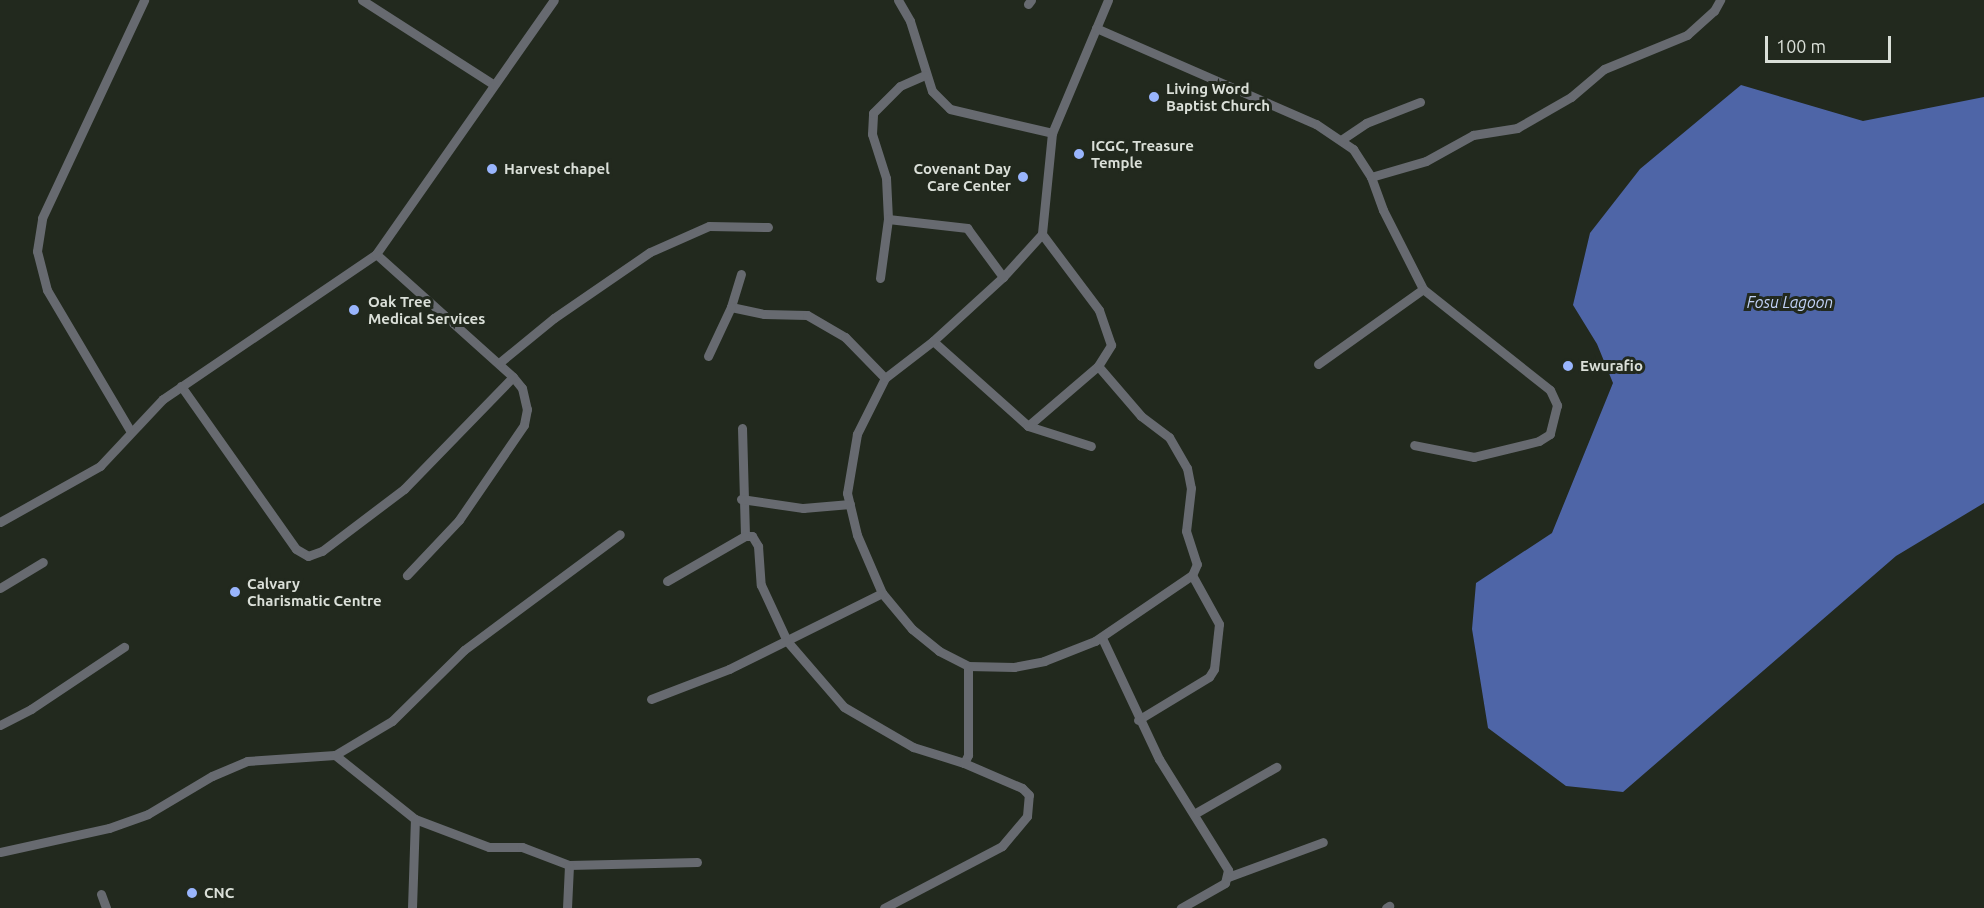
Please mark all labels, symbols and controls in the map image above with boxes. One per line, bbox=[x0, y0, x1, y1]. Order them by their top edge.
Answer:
scale bar bbox=[1768, 24, 1894, 62]
text: 100 m bbox=[1776, 36, 1826, 56]
place label: Living Word Baptist Church bbox=[1166, 79, 1270, 114]
marker: Living Word Baptist Church bbox=[1147, 90, 1161, 104]
place label: ICGC, Treasure Temple bbox=[1091, 136, 1194, 171]
marker: ICGC, Treasure Temple bbox=[1072, 147, 1086, 161]
place label: Covenant Day Care Center bbox=[914, 159, 1011, 194]
place label: Harvest chapel bbox=[504, 160, 610, 178]
marker: Harvest chapel bbox=[485, 162, 499, 176]
marker: Covenant Day Care Center bbox=[1016, 170, 1030, 184]
place label: Oak Tree Medical Services bbox=[368, 292, 485, 327]
water label: Fosu Lagoon bbox=[1747, 292, 1833, 312]
marker: Oak Tree Medical Services bbox=[345, 301, 363, 319]
place label: Ewurafio bbox=[1580, 357, 1643, 375]
marker: Ewurafio bbox=[1561, 359, 1575, 373]
place label: Calvary Charismatic Centre bbox=[247, 574, 382, 609]
marker: Calvary Charismatic Centre bbox=[228, 585, 242, 599]
place label: CNC bbox=[204, 884, 234, 902]
marker: CNC bbox=[185, 886, 199, 900]

